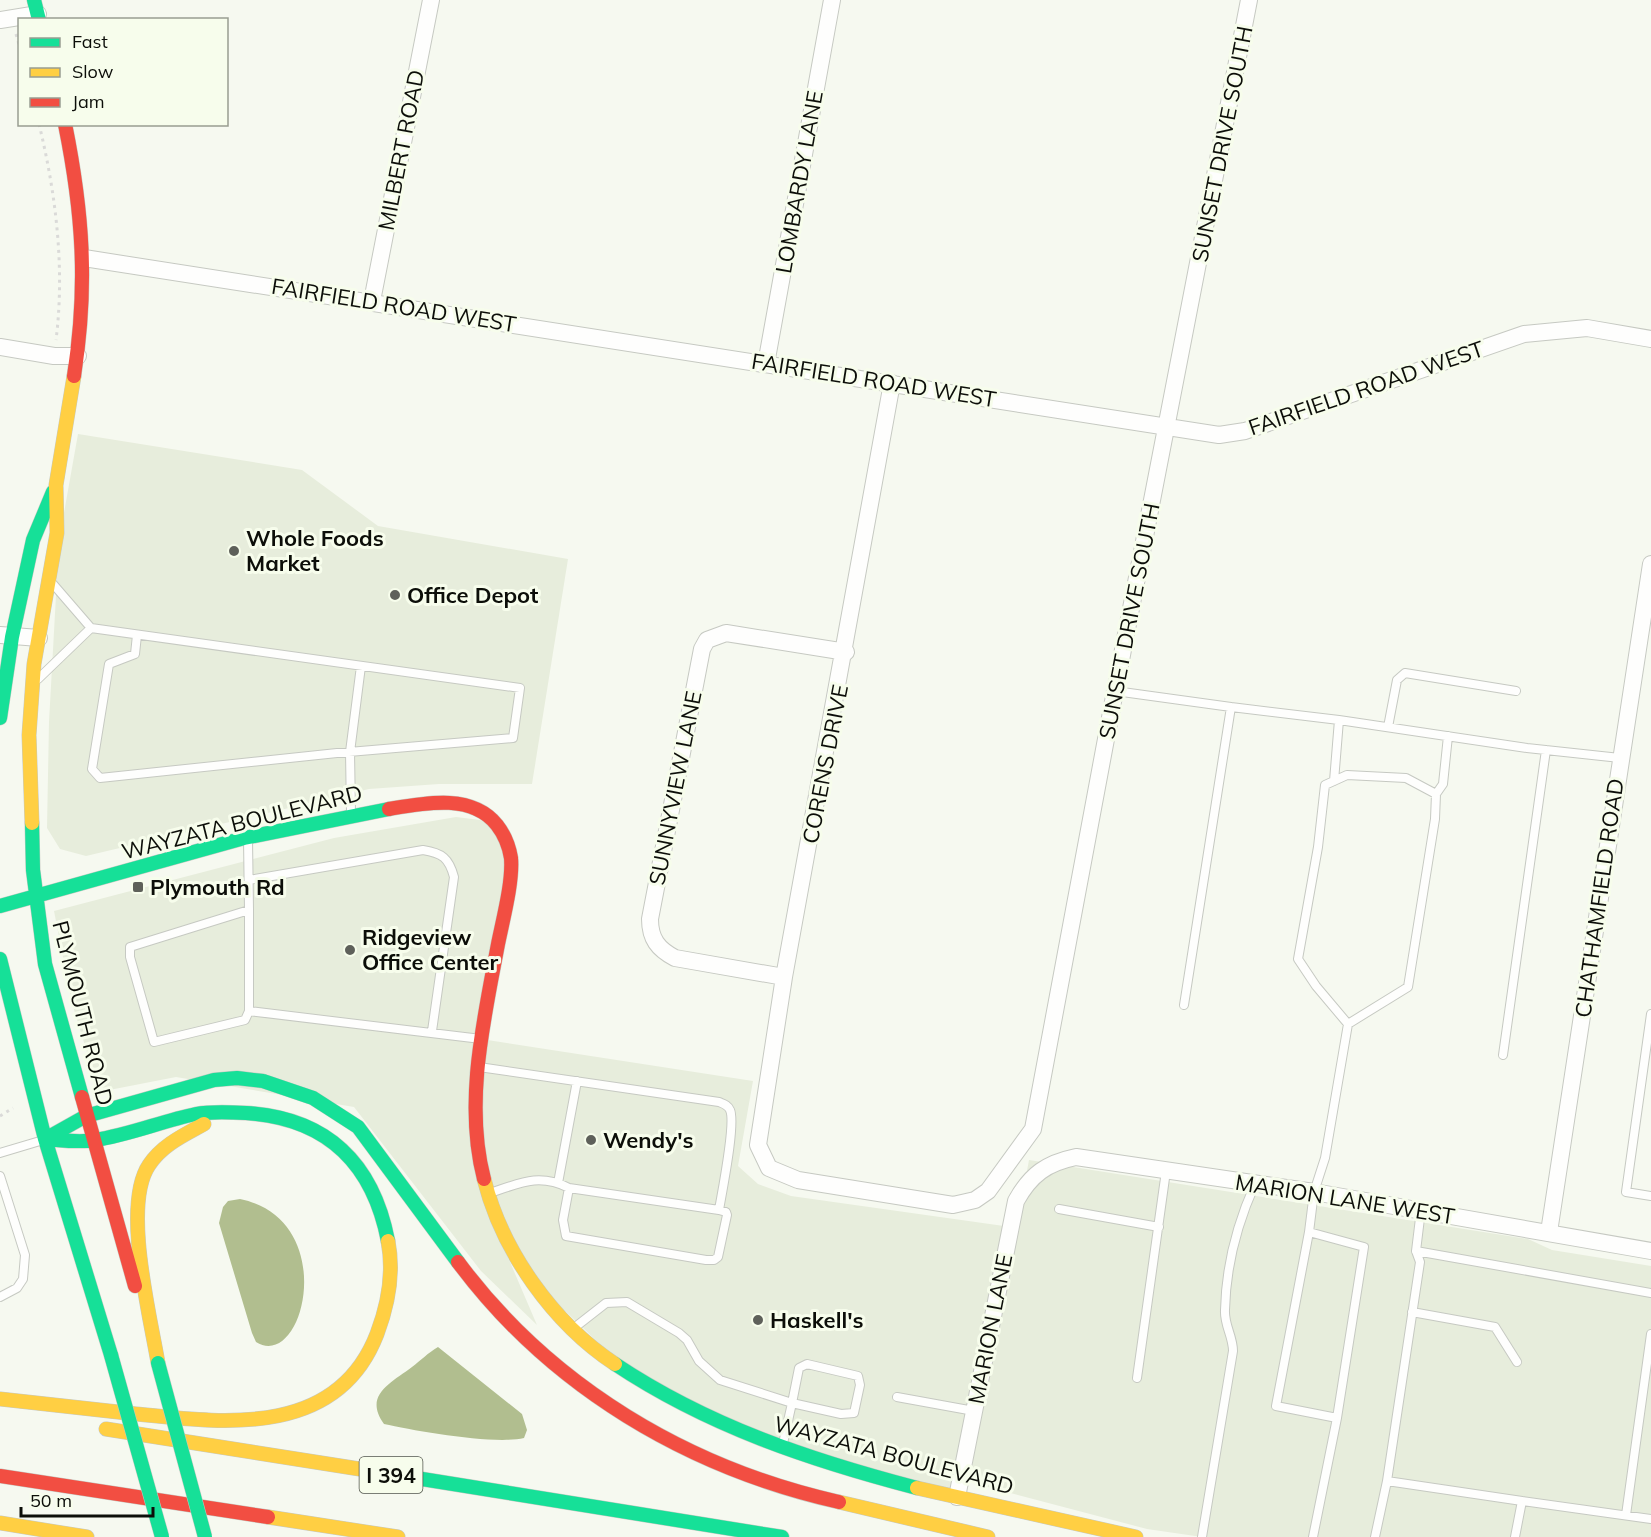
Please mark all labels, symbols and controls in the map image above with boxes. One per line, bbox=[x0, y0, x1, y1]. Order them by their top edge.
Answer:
legend bbox=[18, 18, 228, 126]
street label: SUNSET DRIVE SOUTH bbox=[1185, 24, 1259, 264]
text: Fast bbox=[72, 30, 108, 53]
text: Slow bbox=[72, 60, 114, 83]
street label: MILBERT ROAD bbox=[372, 67, 430, 233]
street label: LOMBARDY LANE bbox=[769, 89, 829, 275]
text: Jam bbox=[72, 90, 105, 113]
street label: FAIRFIELD ROAD WEST bbox=[270, 272, 518, 338]
street label: FAIRFIELD ROAD WEST bbox=[1244, 334, 1488, 442]
street label: FAIRFIELD ROAD WEST bbox=[750, 347, 998, 413]
street label: SUNSET DRIVE SOUTH bbox=[1092, 501, 1166, 741]
place label: Whole Foods Market bbox=[246, 524, 384, 577]
marker: Whole Foods Market bbox=[227, 544, 241, 558]
place label: Office Depot bbox=[407, 581, 538, 609]
marker: Office Depot bbox=[388, 588, 402, 602]
street label: CORENS DRIVE bbox=[796, 682, 854, 846]
street label: SUNNYVIEW LANE bbox=[642, 688, 708, 888]
street label: CHATHAMFIELD ROAD bbox=[1568, 777, 1630, 1019]
street label: WAYZATA BOULEVARD bbox=[119, 779, 365, 865]
place label: Plymouth Rd bbox=[150, 873, 285, 901]
marker: Plymouth Rd bbox=[131, 880, 145, 894]
street label: PLYMOUTH ROAD bbox=[46, 918, 120, 1108]
place label: Ridgeview Office Center bbox=[362, 923, 499, 976]
marker: Ridgeview Office Center bbox=[343, 943, 357, 957]
place label: Wendy's bbox=[603, 1126, 694, 1154]
marker: Wendy's bbox=[584, 1133, 598, 1147]
street label: MARION LANE WEST bbox=[1233, 1168, 1457, 1230]
street label: MARION LANE bbox=[962, 1252, 1018, 1406]
place label: Haskell's bbox=[770, 1306, 864, 1334]
marker: Haskell's bbox=[751, 1313, 765, 1327]
street label: WAYZATA BOULEVARD bbox=[771, 1410, 1017, 1500]
road number: I 394 bbox=[360, 1457, 422, 1493]
scale bar bbox=[21, 1480, 153, 1518]
text: 50 m bbox=[30, 1489, 72, 1512]

